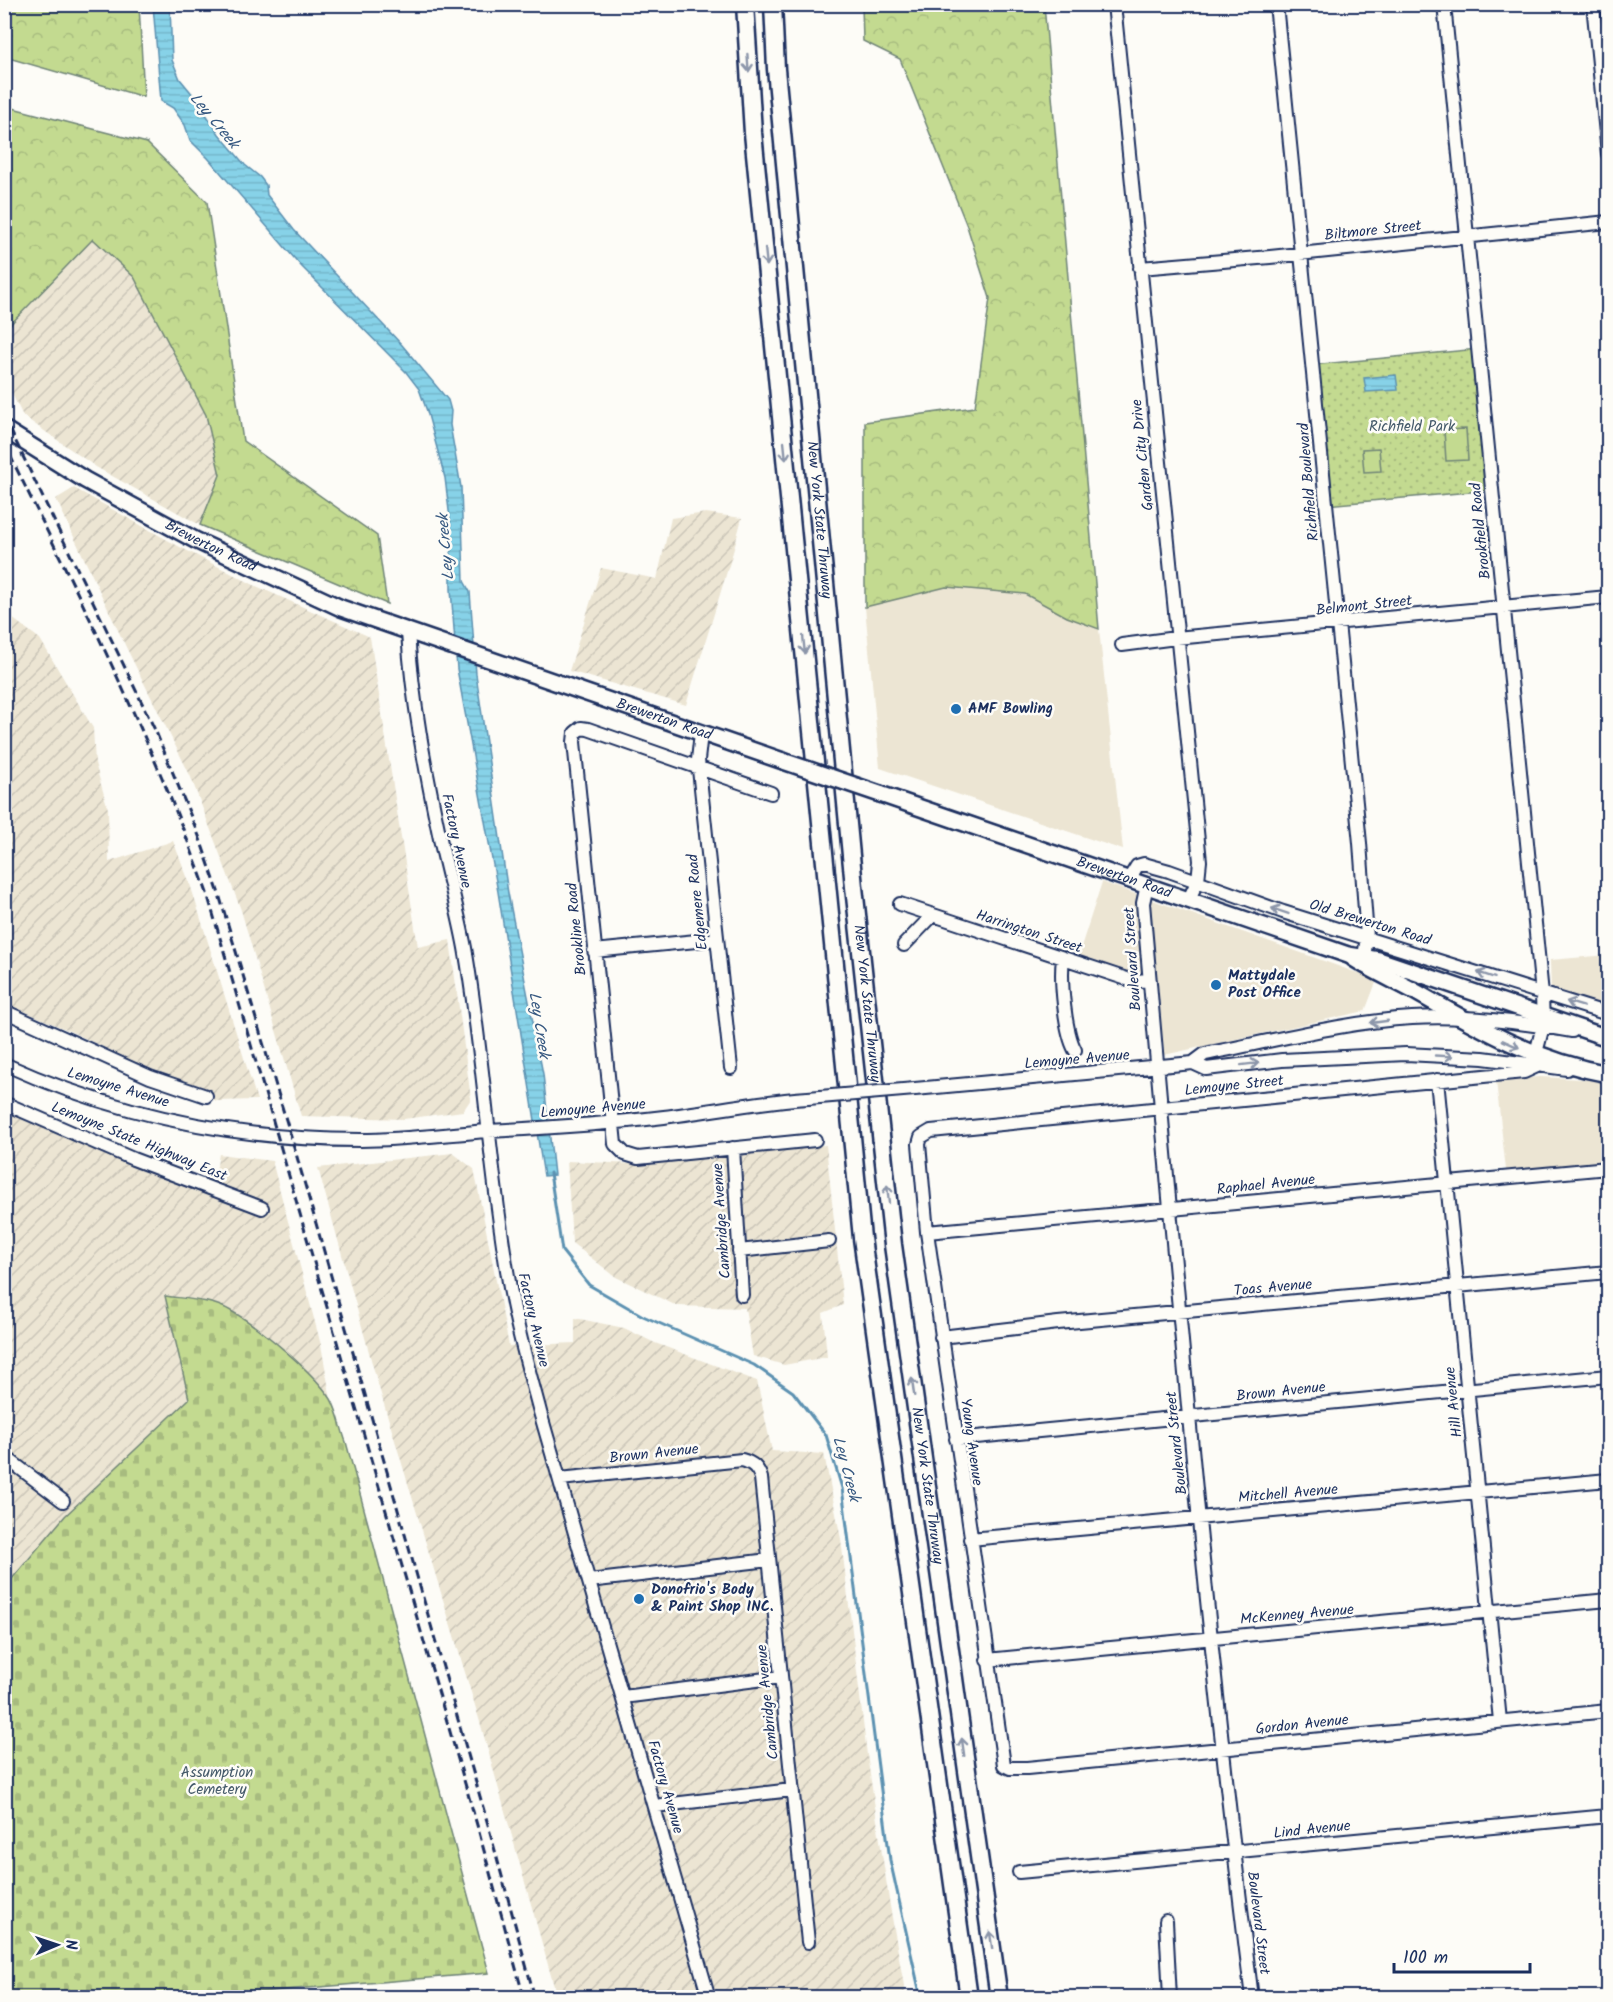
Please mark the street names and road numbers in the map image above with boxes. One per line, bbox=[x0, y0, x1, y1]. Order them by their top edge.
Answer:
street label: Biltmore Street bbox=[1323, 214, 1423, 248]
street label: Garden City Drive bbox=[1125, 398, 1161, 512]
street label: Richfield Boulevard bbox=[1292, 421, 1326, 542]
street label: New York State Thruway bbox=[800, 440, 839, 601]
street label: Brookfield Road bbox=[1464, 481, 1498, 581]
street label: Brewerton Road bbox=[160, 514, 261, 579]
street label: Belmont Street bbox=[1315, 589, 1413, 623]
street label: Brewerton Road bbox=[613, 692, 716, 748]
street label: Factory Avenue bbox=[434, 791, 478, 891]
street label: Brewerton Road bbox=[1073, 850, 1176, 906]
street label: Edgemere Road bbox=[681, 852, 715, 951]
street label: Brookline Road bbox=[560, 881, 594, 977]
street label: Old Brewerton Road bbox=[1306, 893, 1434, 953]
street label: Harrington Street bbox=[973, 904, 1085, 961]
street label: Boulevard Street bbox=[1117, 906, 1149, 1012]
street label: New York State Thruway bbox=[846, 923, 887, 1085]
street label: Lemoyne Avenue bbox=[1023, 1043, 1131, 1077]
street label: Lemoyne Avenue bbox=[64, 1061, 172, 1115]
street label: Lemoyne Street bbox=[1183, 1069, 1285, 1103]
street label: Lemoyne Avenue bbox=[539, 1092, 647, 1126]
street label: Lemoyne State Highway East bbox=[47, 1096, 231, 1188]
street label: Cambridge Avenue bbox=[706, 1162, 738, 1280]
street label: Raphael Avenue bbox=[1216, 1168, 1317, 1202]
street label: Factory Avenue bbox=[510, 1270, 556, 1370]
street label: Toas Avenue bbox=[1233, 1273, 1313, 1303]
street label: Hill Avenue bbox=[1438, 1365, 1470, 1439]
street label: Brown Avenue bbox=[1235, 1375, 1327, 1409]
street label: Boulevard Street bbox=[1160, 1390, 1194, 1496]
street label: Young Avenue bbox=[953, 1397, 989, 1487]
street label: New York State Thruway bbox=[904, 1406, 950, 1567]
street label: Brown Avenue bbox=[608, 1437, 700, 1471]
street label: Mitchell Avenue bbox=[1237, 1478, 1339, 1510]
street label: McKenney Avenue bbox=[1239, 1598, 1355, 1632]
street label: Cambridge Avenue bbox=[750, 1643, 786, 1761]
street label: Gordon Avenue bbox=[1254, 1708, 1350, 1742]
street label: Factory Avenue bbox=[640, 1737, 690, 1837]
street label: Lind Avenue bbox=[1272, 1814, 1352, 1846]
street label: Boulevard Street bbox=[1240, 1870, 1276, 1976]

